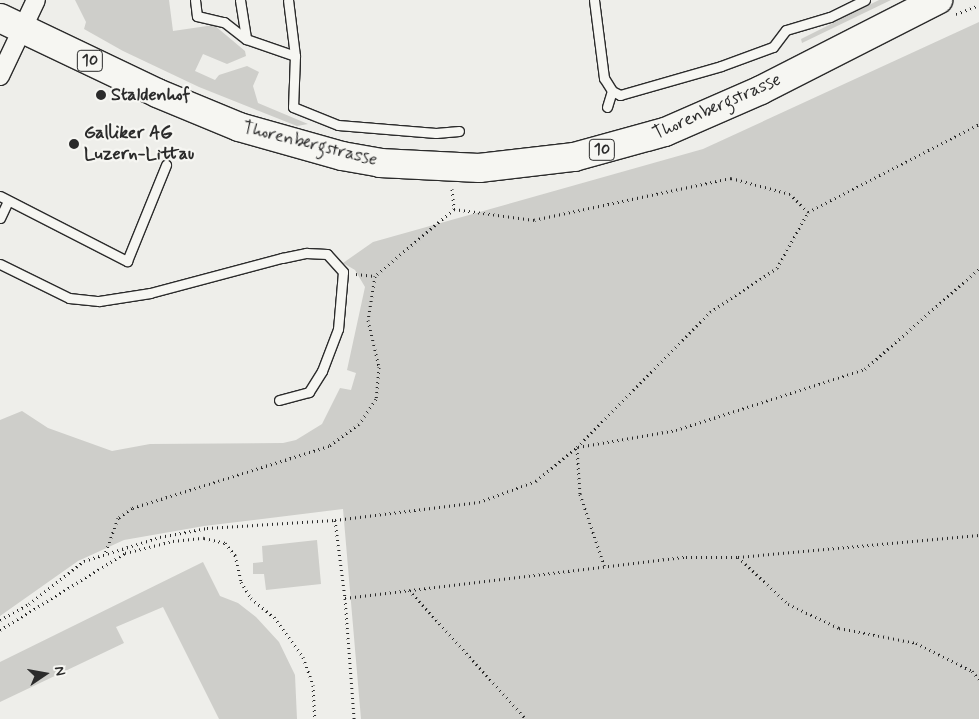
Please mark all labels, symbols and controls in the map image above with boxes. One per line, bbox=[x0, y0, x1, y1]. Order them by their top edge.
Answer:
road number: 10 bbox=[76, 48, 104, 74]
street label: Thorenbergstrasse bbox=[649, 69, 785, 145]
place label: Staldenhof bbox=[111, 84, 190, 106]
marker: Staldenhof bbox=[95, 89, 107, 101]
street label: Thorenbergstrasse bbox=[240, 117, 380, 171]
place label: Galliker AG Luzern-Littau bbox=[84, 123, 194, 166]
road number: 10 bbox=[588, 136, 616, 164]
marker: Galliker AG Luzern-Littau bbox=[68, 138, 80, 150]
north arrow bbox=[20, 649, 70, 699]
text: N bbox=[50, 664, 69, 677]

